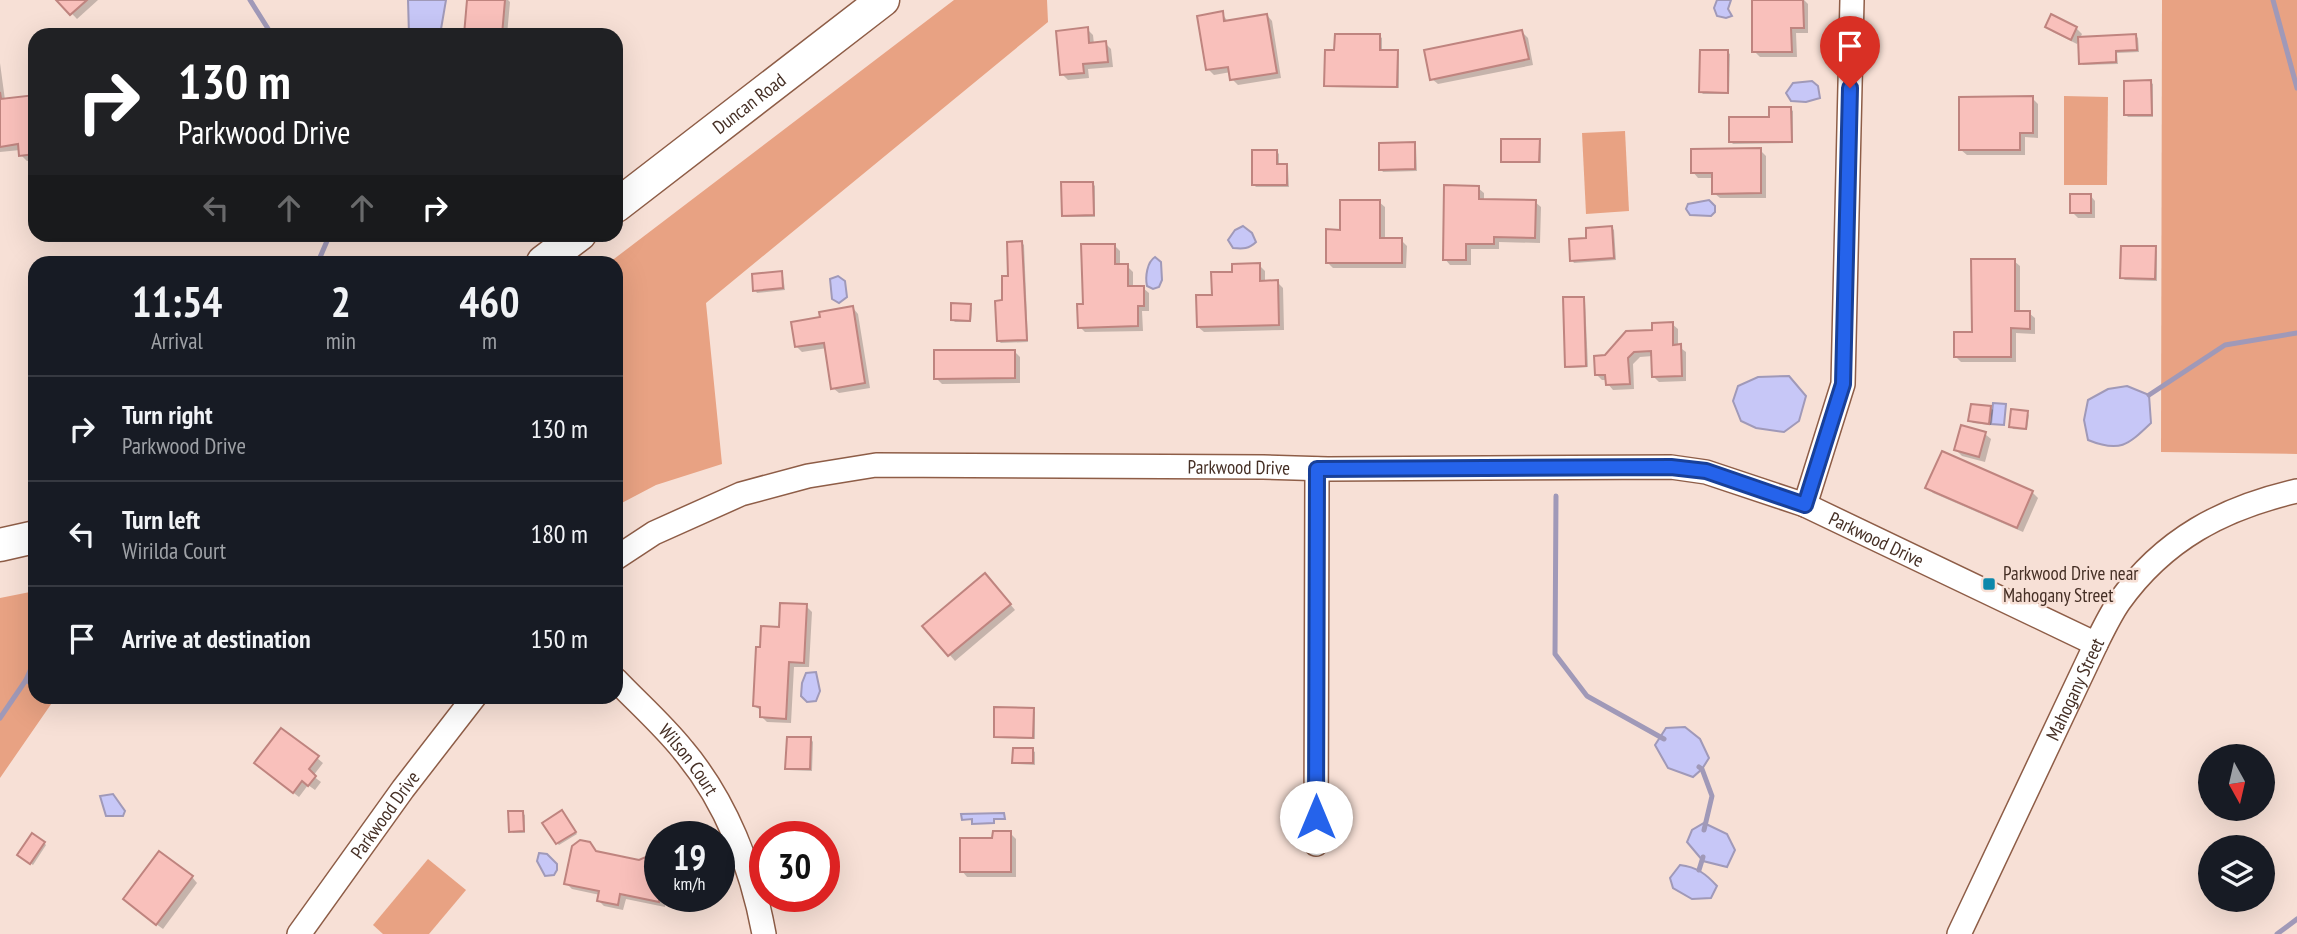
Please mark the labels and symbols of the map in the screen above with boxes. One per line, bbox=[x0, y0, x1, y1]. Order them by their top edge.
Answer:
pin bbox=[1820, 16, 1880, 88]
street label: Duncan Road bbox=[708, 68, 790, 139]
street label: Parkwood Drive bbox=[1188, 455, 1291, 480]
street label: Parkwood Drive bbox=[1825, 506, 1928, 572]
place label: Parkwood Drive near Mahogany Street bbox=[2003, 561, 2139, 607]
marker: Parkwood Drive near Mahogany Street bbox=[1981, 576, 1997, 592]
street label: Mahogany Street bbox=[2040, 633, 2110, 744]
street label: Wilson Court bbox=[654, 719, 724, 800]
north arrow bbox=[2198, 744, 2275, 821]
street label: Parkwood Drive bbox=[345, 766, 425, 863]
position arrow bbox=[1279, 780, 1353, 854]
speed limit sign: 30 bbox=[749, 821, 840, 912]

